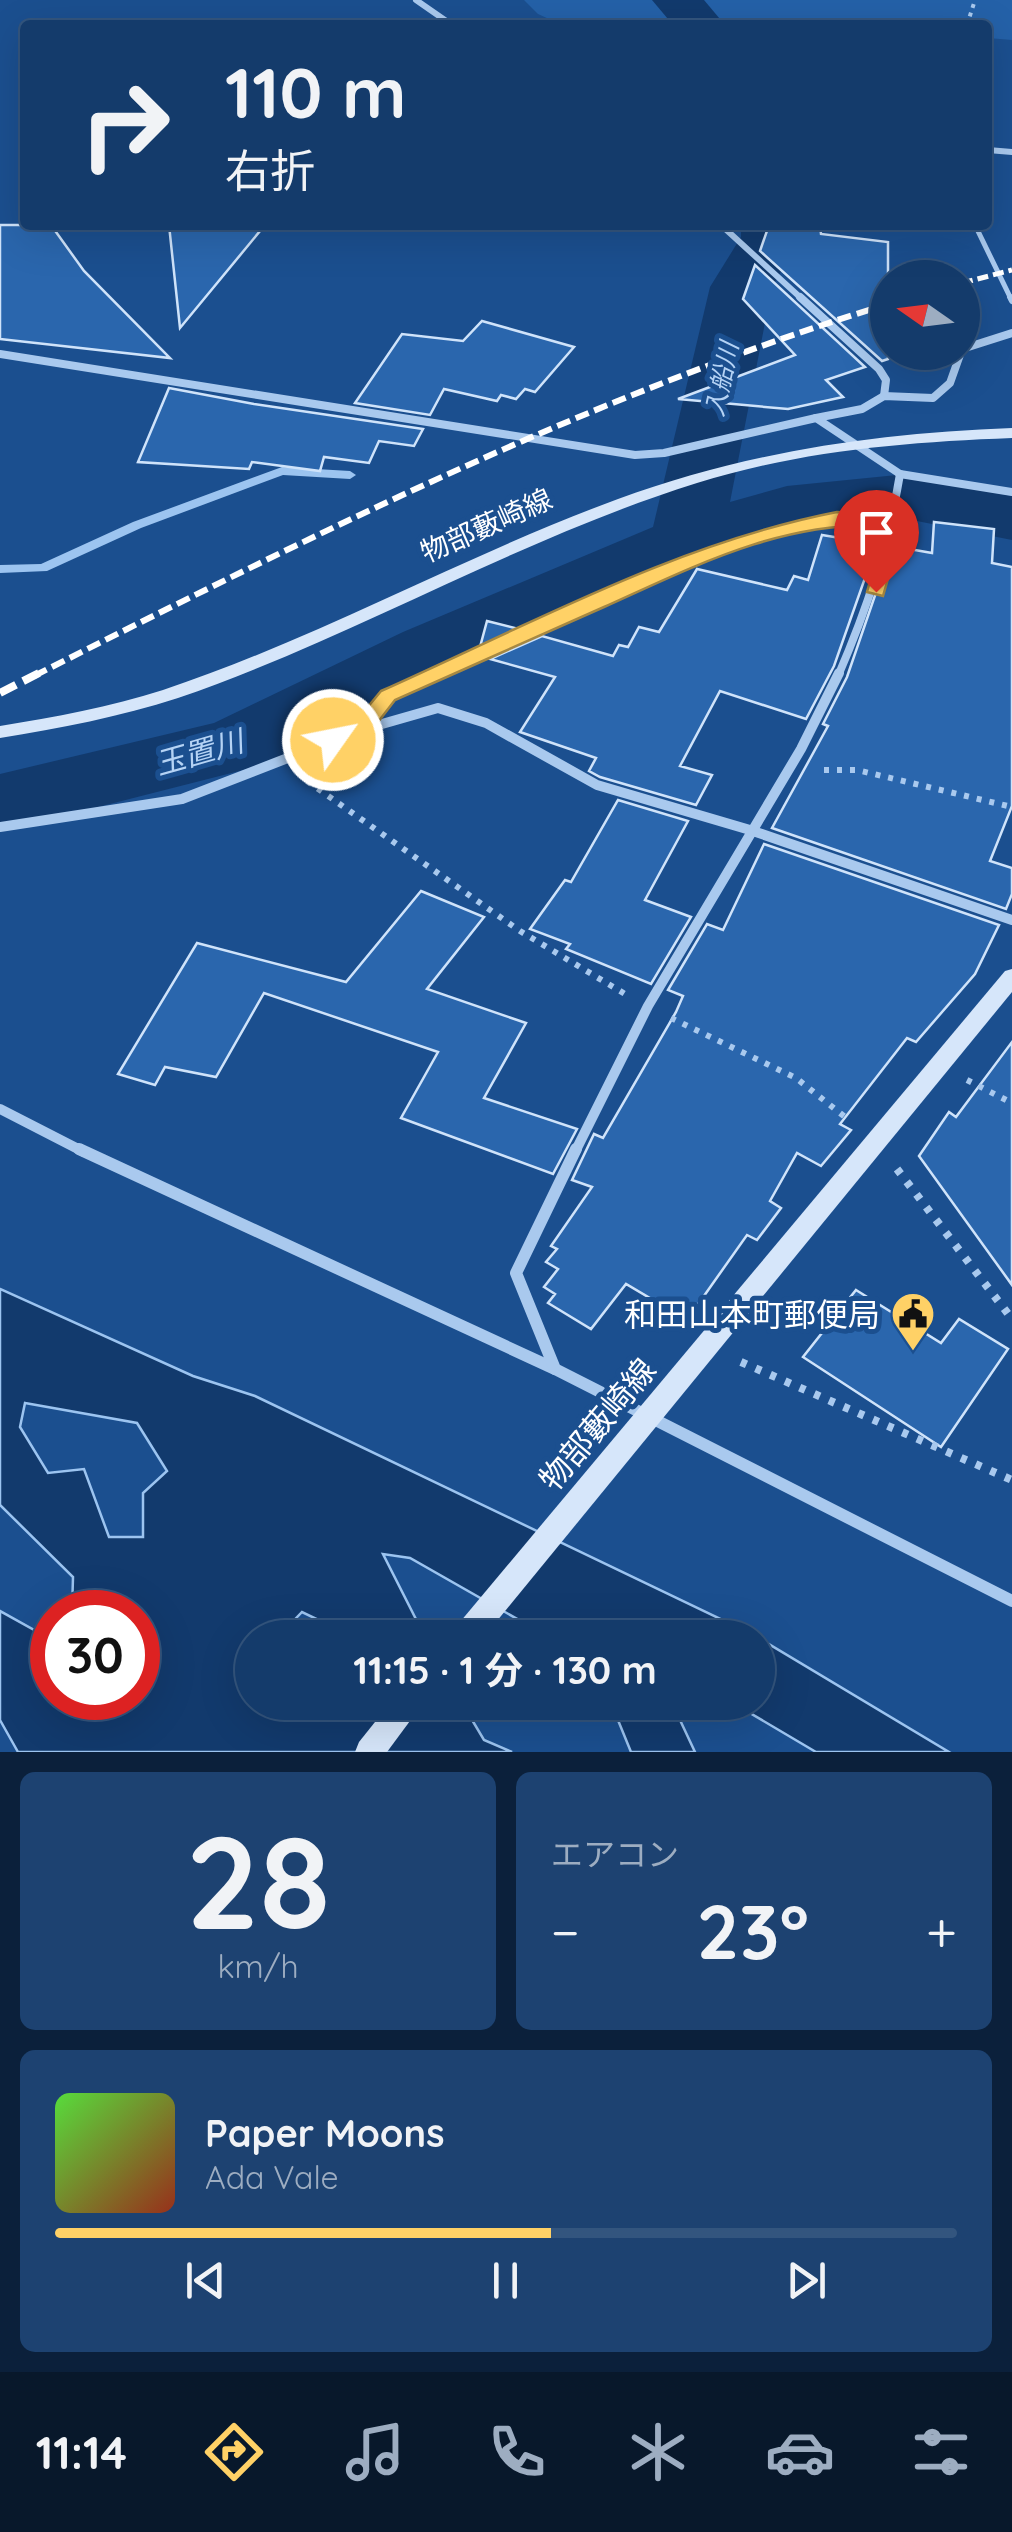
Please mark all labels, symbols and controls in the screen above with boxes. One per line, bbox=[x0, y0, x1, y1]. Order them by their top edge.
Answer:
text: 110 m bbox=[225, 48, 407, 136]
icon: right bbox=[60, 60, 190, 190]
text: 右折 bbox=[225, 142, 315, 198]
north arrow bbox=[870, 260, 980, 370]
map controls bbox=[870, 260, 980, 370]
water label: 入船川 bbox=[698, 336, 745, 419]
street label: 物部藪崎線 bbox=[415, 481, 557, 569]
pin bbox=[834, 490, 919, 593]
icon: arrive bbox=[849, 505, 904, 560]
position arrow bbox=[281, 688, 385, 792]
water label: 玉置川 bbox=[151, 721, 250, 783]
public building icon: 和田山本町郵便局 bbox=[890, 1291, 936, 1352]
place label: 和田山本町郵便局 bbox=[624, 1294, 880, 1334]
street label: 物部藪崎線 bbox=[530, 1350, 664, 1498]
speed limit sign: 30 bbox=[30, 1590, 160, 1720]
text: 11:15 · 1 分 · 130 m bbox=[353, 1646, 657, 1694]
text: 28 bbox=[185, 1799, 331, 1962]
text: エアコン bbox=[551, 1834, 679, 1874]
text: 23° bbox=[697, 1884, 809, 1978]
text: − bbox=[551, 1897, 580, 1966]
text: + bbox=[926, 1897, 957, 1966]
text: km/h bbox=[217, 1946, 299, 1986]
text: Paper Moons bbox=[205, 2109, 445, 2157]
text: Ada Vale bbox=[205, 2157, 339, 2197]
icon: previous bbox=[178, 2253, 233, 2308]
icon: pause bbox=[478, 2253, 533, 2308]
icon: next bbox=[779, 2253, 834, 2308]
icon: directions bbox=[199, 2417, 269, 2487]
icon: music bbox=[340, 2417, 410, 2487]
icon: phone bbox=[482, 2417, 552, 2487]
icon: climate bbox=[623, 2417, 693, 2487]
icon: car bbox=[765, 2417, 835, 2487]
icon: filters bbox=[906, 2417, 976, 2487]
text: 11:14 bbox=[36, 2424, 127, 2480]

